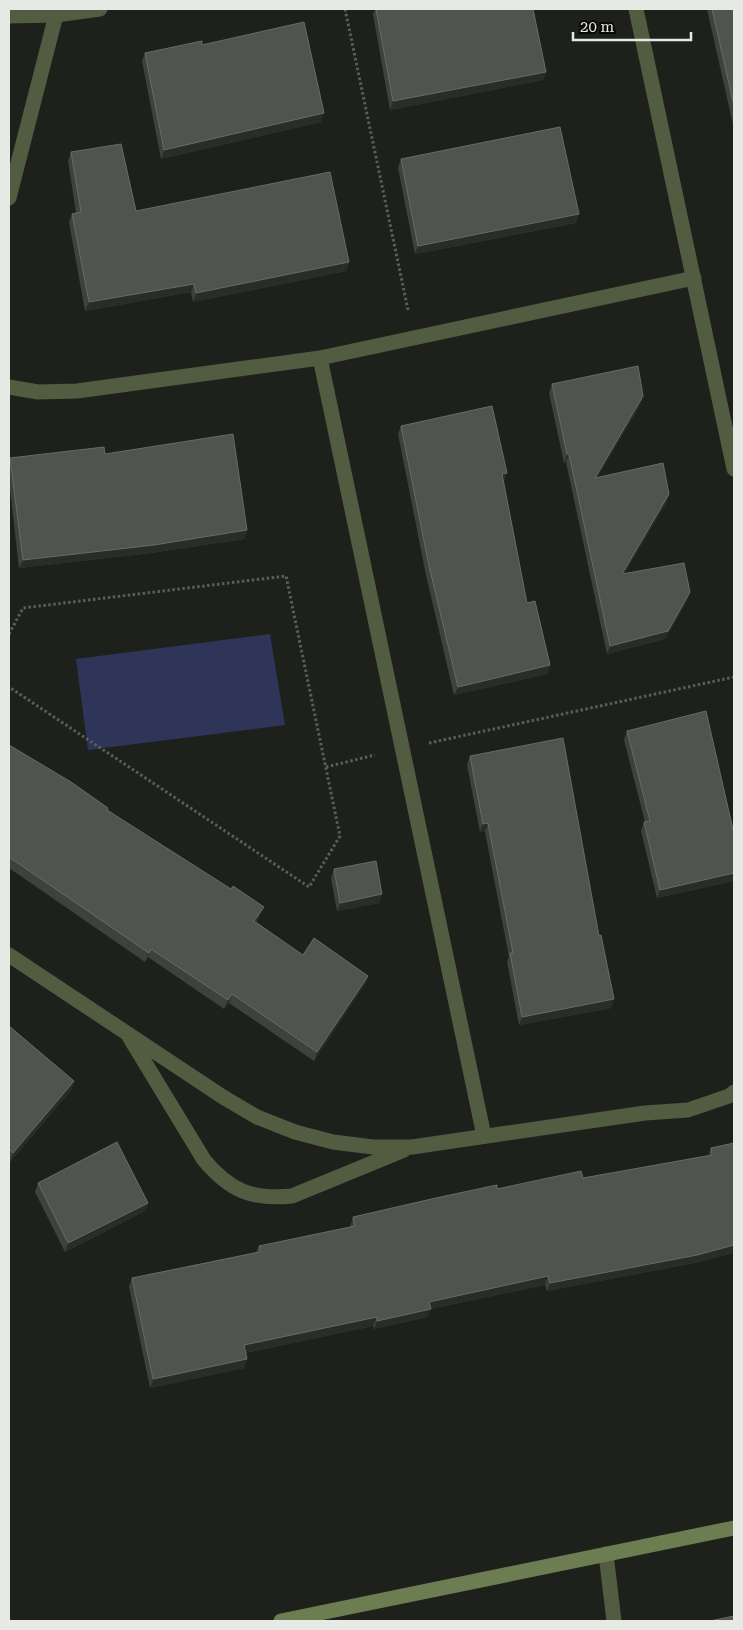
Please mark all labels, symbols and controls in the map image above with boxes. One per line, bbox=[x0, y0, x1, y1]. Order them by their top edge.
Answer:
scale bar bbox=[573, 10, 690, 42]
text: 20 m bbox=[580, 18, 615, 36]

